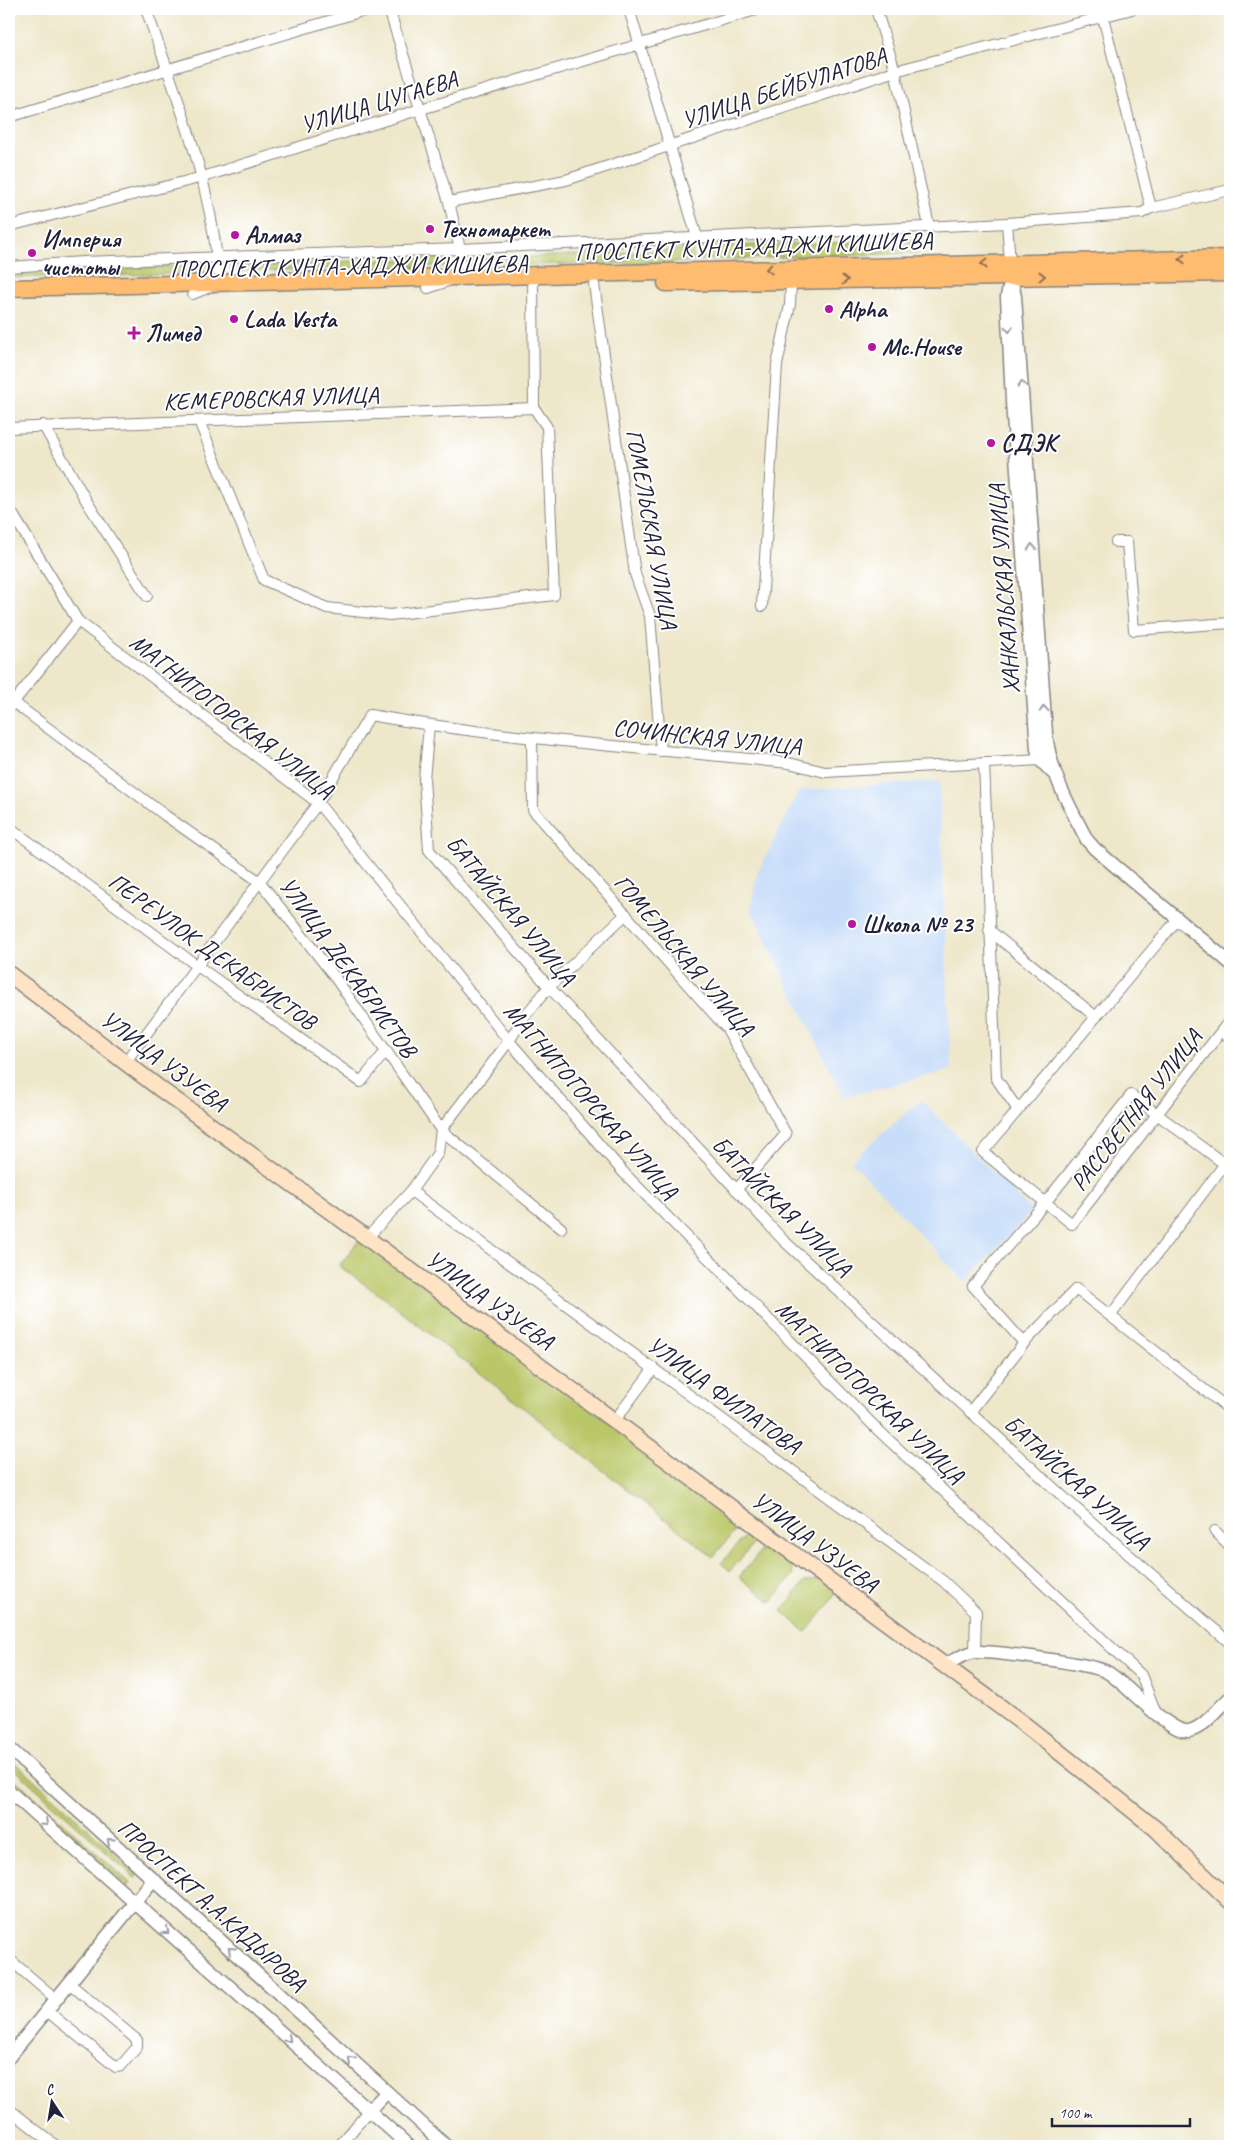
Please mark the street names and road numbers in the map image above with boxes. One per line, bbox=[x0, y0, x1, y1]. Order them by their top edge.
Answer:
street label: УЛИЦА БЕЙБУЛАТОВА bbox=[678, 40, 891, 135]
street label: УЛИЦА ЦУГАЕВА bbox=[297, 64, 462, 140]
street label: ПРОСПЕКТ КУНТА-ХАДЖИ КИШИЕВА bbox=[575, 225, 934, 267]
street label: ПРОСПЕКТ КУНТА-ХАДЖИ КИШИЕВА bbox=[170, 248, 529, 284]
street label: КЕМЕРОВСКАЯ УЛИЦА bbox=[163, 379, 380, 417]
street label: ГОМЕЛЬСКАЯ УЛИЦА bbox=[620, 427, 684, 632]
street label: ХАНКАЛЬСКАЯ УЛИЦА bbox=[982, 482, 1026, 695]
street label: МАГНИТОГОРСКАЯ УЛИЦА bbox=[124, 627, 341, 806]
street label: СОЧИНСКАЯ УЛИЦА bbox=[612, 712, 803, 762]
street label: БАТАЙСКАЯ УЛИЦА bbox=[440, 829, 583, 992]
street label: ПЕРЕУЛОК ДЕКАБРИСТОВ bbox=[103, 866, 324, 1038]
street label: ГОМЕЛЬСКАЯ УЛИЦА bbox=[608, 868, 761, 1043]
street label: УЛИЦА ДЕКАБРИСТОВ bbox=[273, 871, 424, 1064]
street label: МАГНИТОГОРСКАЯ УЛИЦА bbox=[497, 996, 685, 1206]
street label: УЛИЦА УЗУЕВА bbox=[95, 1004, 234, 1119]
street label: РАССВЕТНАЯ УЛИЦА bbox=[1064, 1023, 1209, 1197]
street label: БАТАЙСКАЯ УЛИЦА bbox=[705, 1129, 859, 1283]
street label: УЛИЦА УЗУЕВА bbox=[420, 1244, 560, 1357]
street label: МАГНИТОГОРСКАЯ УЛИЦА bbox=[769, 1294, 971, 1491]
street label: УЛИЦА ФИЛАТОВА bbox=[641, 1329, 807, 1461]
street label: БАТАЙСКАЯ УЛИЦА bbox=[998, 1408, 1157, 1556]
street label: УЛИЦА УЗУЕВА bbox=[746, 1485, 885, 1600]
street label: ПРОСПЕКТ А.А.КАДЫРОВА bbox=[112, 1813, 313, 1998]

